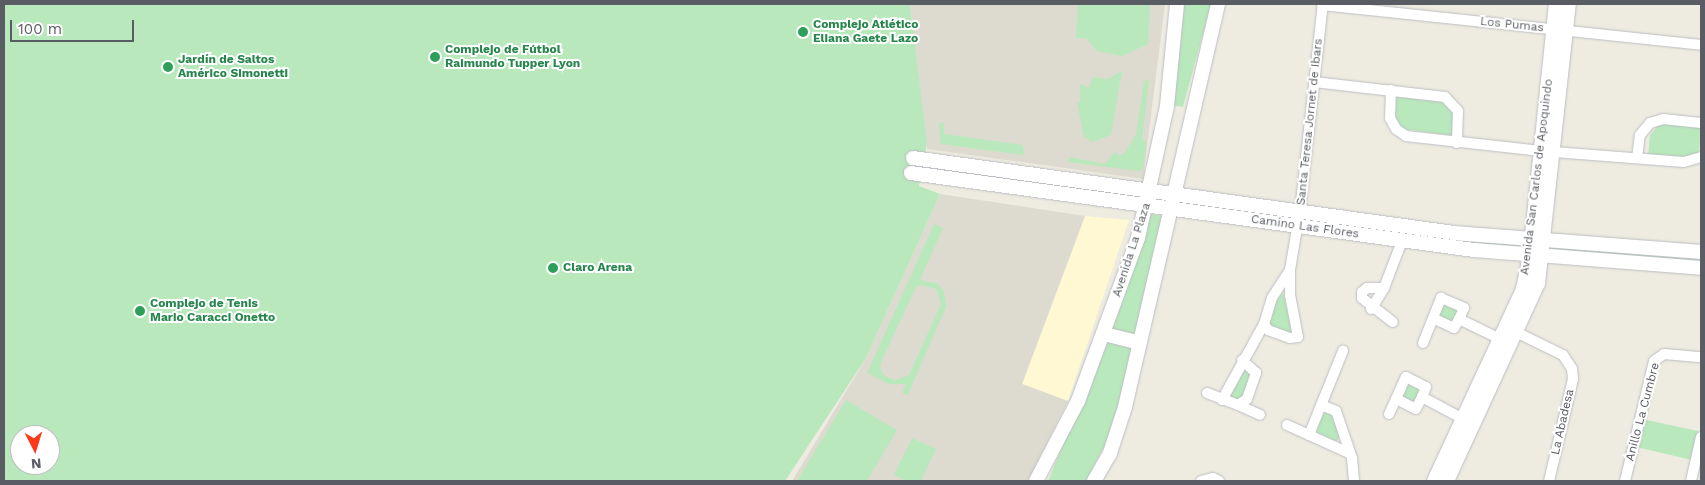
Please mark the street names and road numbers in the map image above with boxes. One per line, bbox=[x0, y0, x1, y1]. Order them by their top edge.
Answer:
street label: Los Pumas bbox=[1479, 15, 1545, 35]
street label: Santa Teresa Jornet de Ibars bbox=[1294, 37, 1326, 207]
street label: Avenida San Carlos de Apoquindo bbox=[1518, 78, 1556, 276]
street label: Avenida La Plaza bbox=[1110, 201, 1154, 299]
street label: Camino Las Flores bbox=[1250, 212, 1360, 242]
street label: Anillo La Cumbre bbox=[1623, 361, 1663, 463]
street label: La Abadesa bbox=[1548, 387, 1578, 457]

